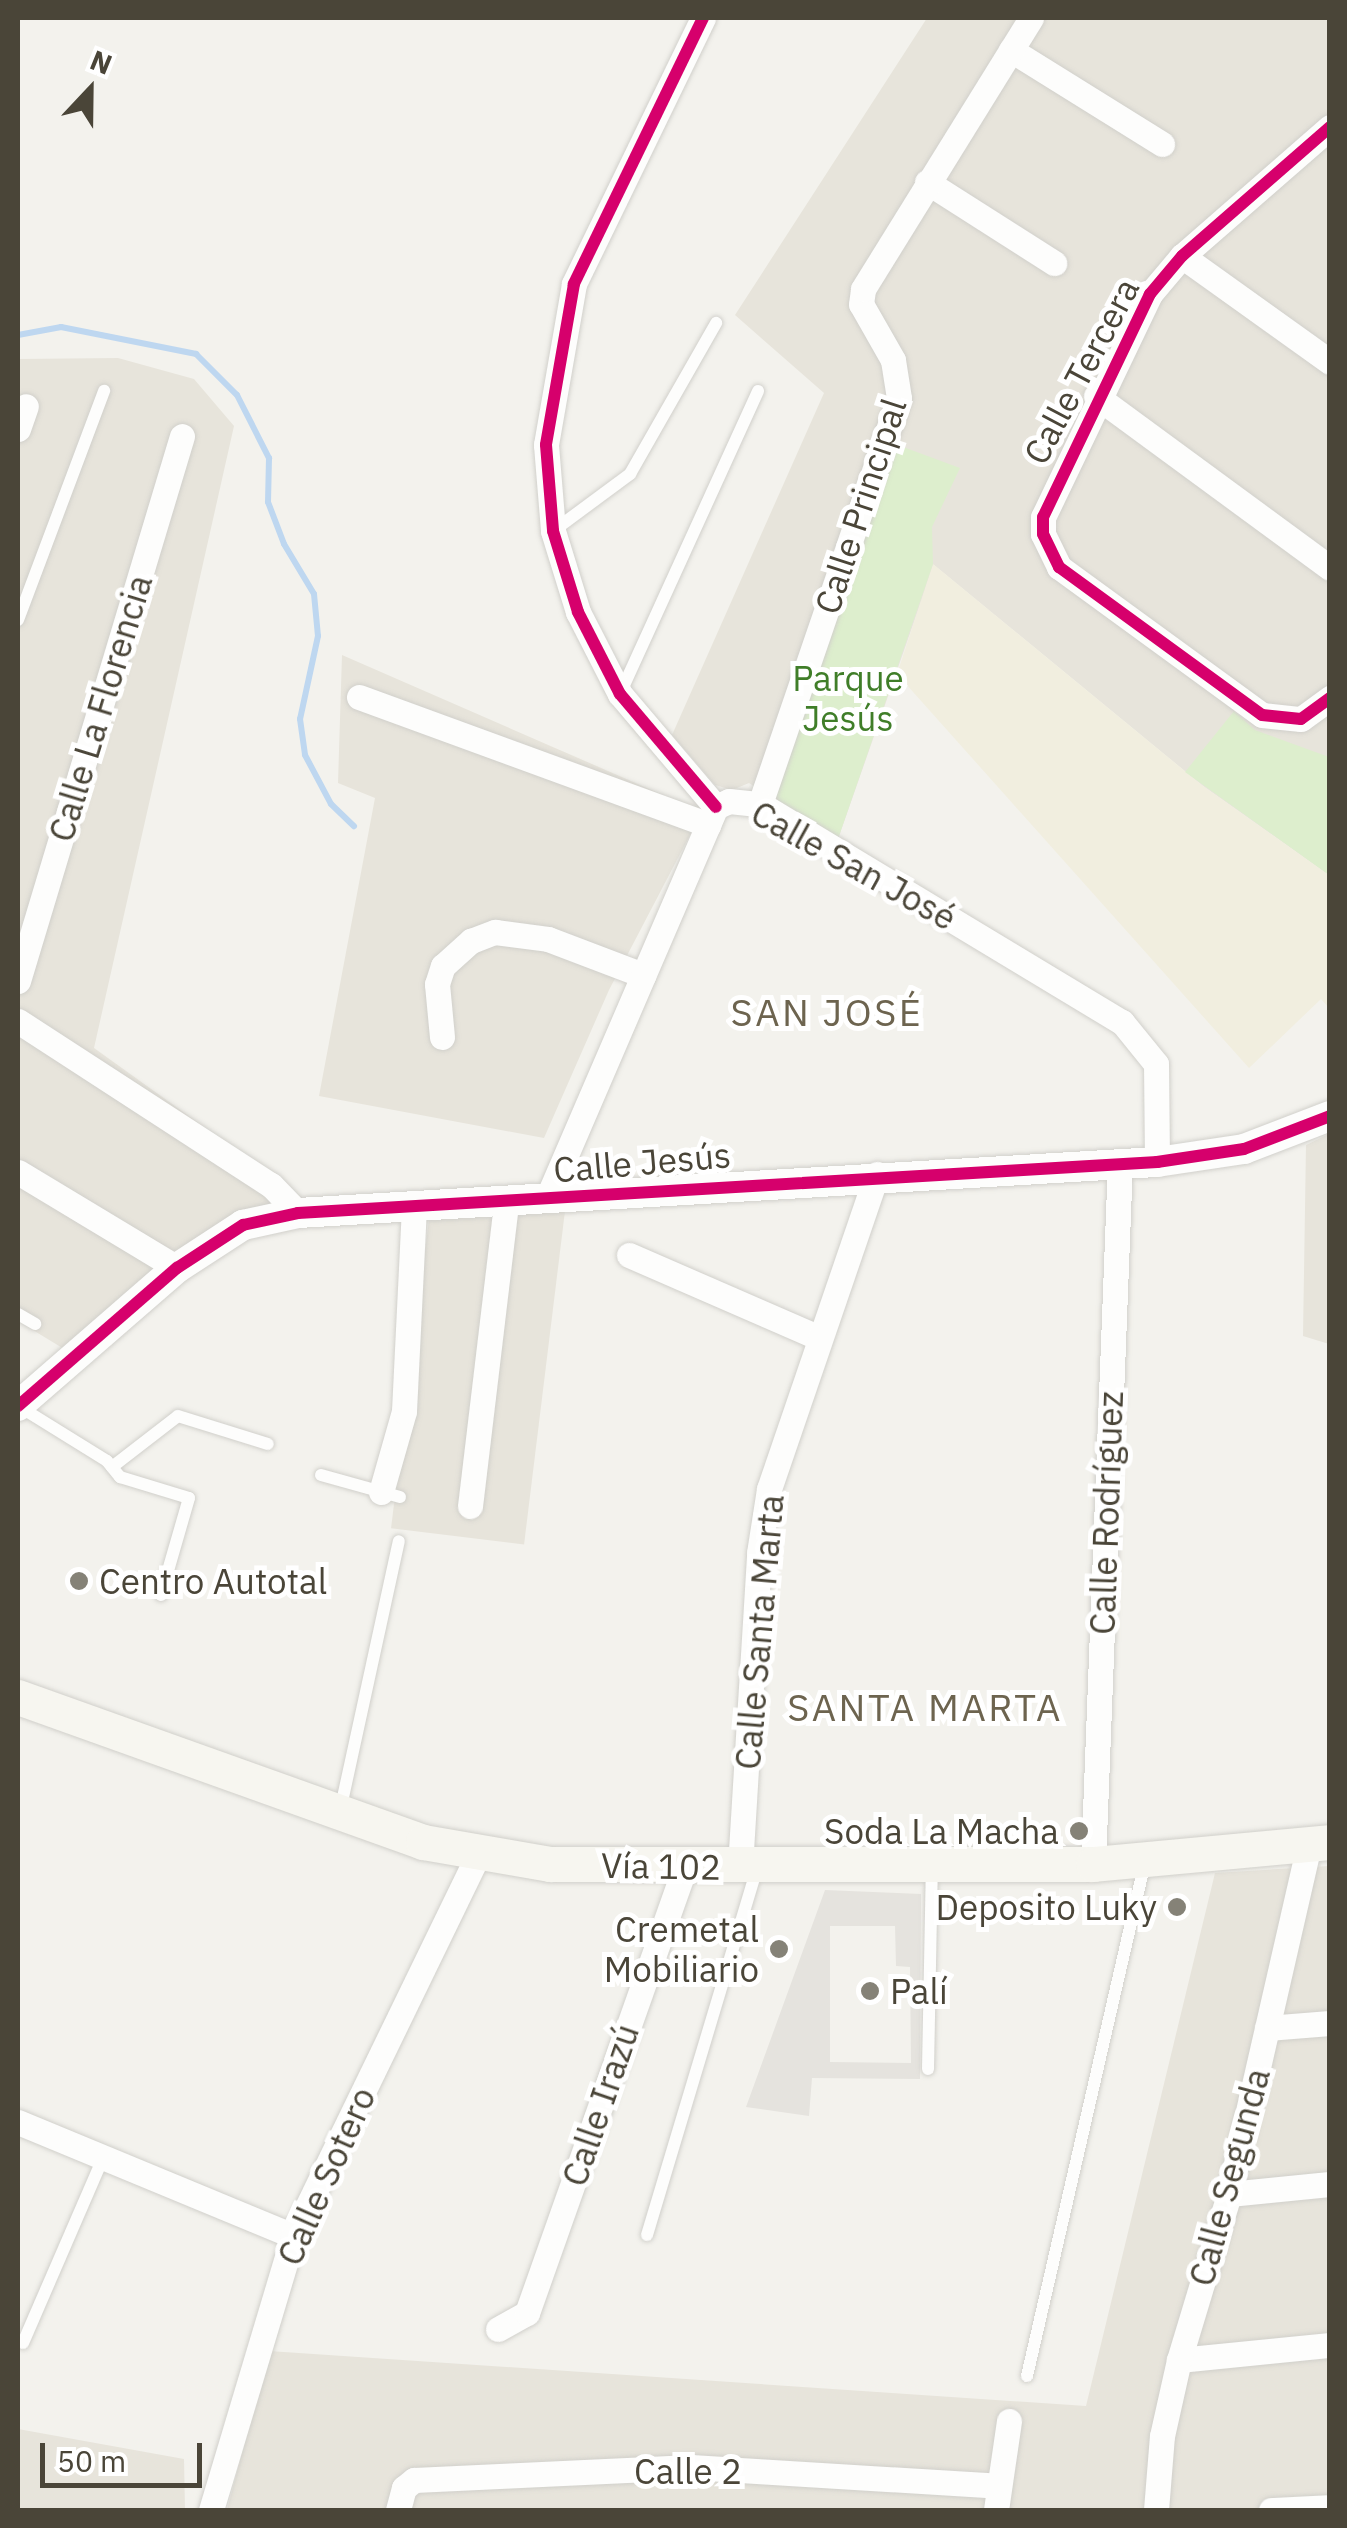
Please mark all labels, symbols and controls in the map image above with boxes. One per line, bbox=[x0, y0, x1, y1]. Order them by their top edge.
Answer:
north arrow bbox=[40, 40, 140, 140]
text: N bbox=[85, 41, 118, 83]
street label: Calle Tercera bbox=[1014, 271, 1148, 471]
street label: Calle Principal bbox=[805, 393, 915, 619]
street label: Calle La Florencia bbox=[39, 570, 161, 846]
park label: Parque Jesús bbox=[792, 657, 904, 739]
street label: Calle San José bbox=[744, 791, 964, 939]
district label: SAN JOSÉ bbox=[731, 989, 923, 1035]
street label: Calle Jesús bbox=[552, 1133, 732, 1191]
street label: Calle Rodríguez bbox=[1081, 1391, 1131, 1635]
street label: Calle Santa Marta bbox=[726, 1493, 792, 1771]
place label: Centro Autotal bbox=[99, 1560, 327, 1602]
marker: Centro Autotal bbox=[68, 1570, 90, 1592]
district label: SANTA MARTA bbox=[787, 1684, 1063, 1730]
place label: Soda La Macha bbox=[824, 1810, 1059, 1852]
marker: Soda La Macha bbox=[1068, 1820, 1090, 1842]
street label: Vía 102 bbox=[601, 1844, 721, 1888]
place label: Deposito Luky bbox=[936, 1886, 1157, 1928]
marker: Deposito Luky bbox=[1166, 1896, 1188, 1918]
place label: Cremetal Mobiliario bbox=[604, 1908, 759, 1990]
marker: Cremetal Mobiliario bbox=[768, 1938, 790, 1960]
place label: Palí bbox=[890, 1970, 948, 2012]
marker: Palí bbox=[859, 1980, 881, 2002]
street label: Calle Irazú bbox=[553, 2019, 647, 2191]
street label: Calle Segunda bbox=[1180, 2064, 1278, 2290]
street label: Calle Sotero bbox=[268, 2081, 384, 2271]
scale bar bbox=[45, 2423, 208, 2485]
text: 50 m bbox=[57, 2441, 126, 2480]
street label: Calle 2 bbox=[634, 2450, 742, 2492]

